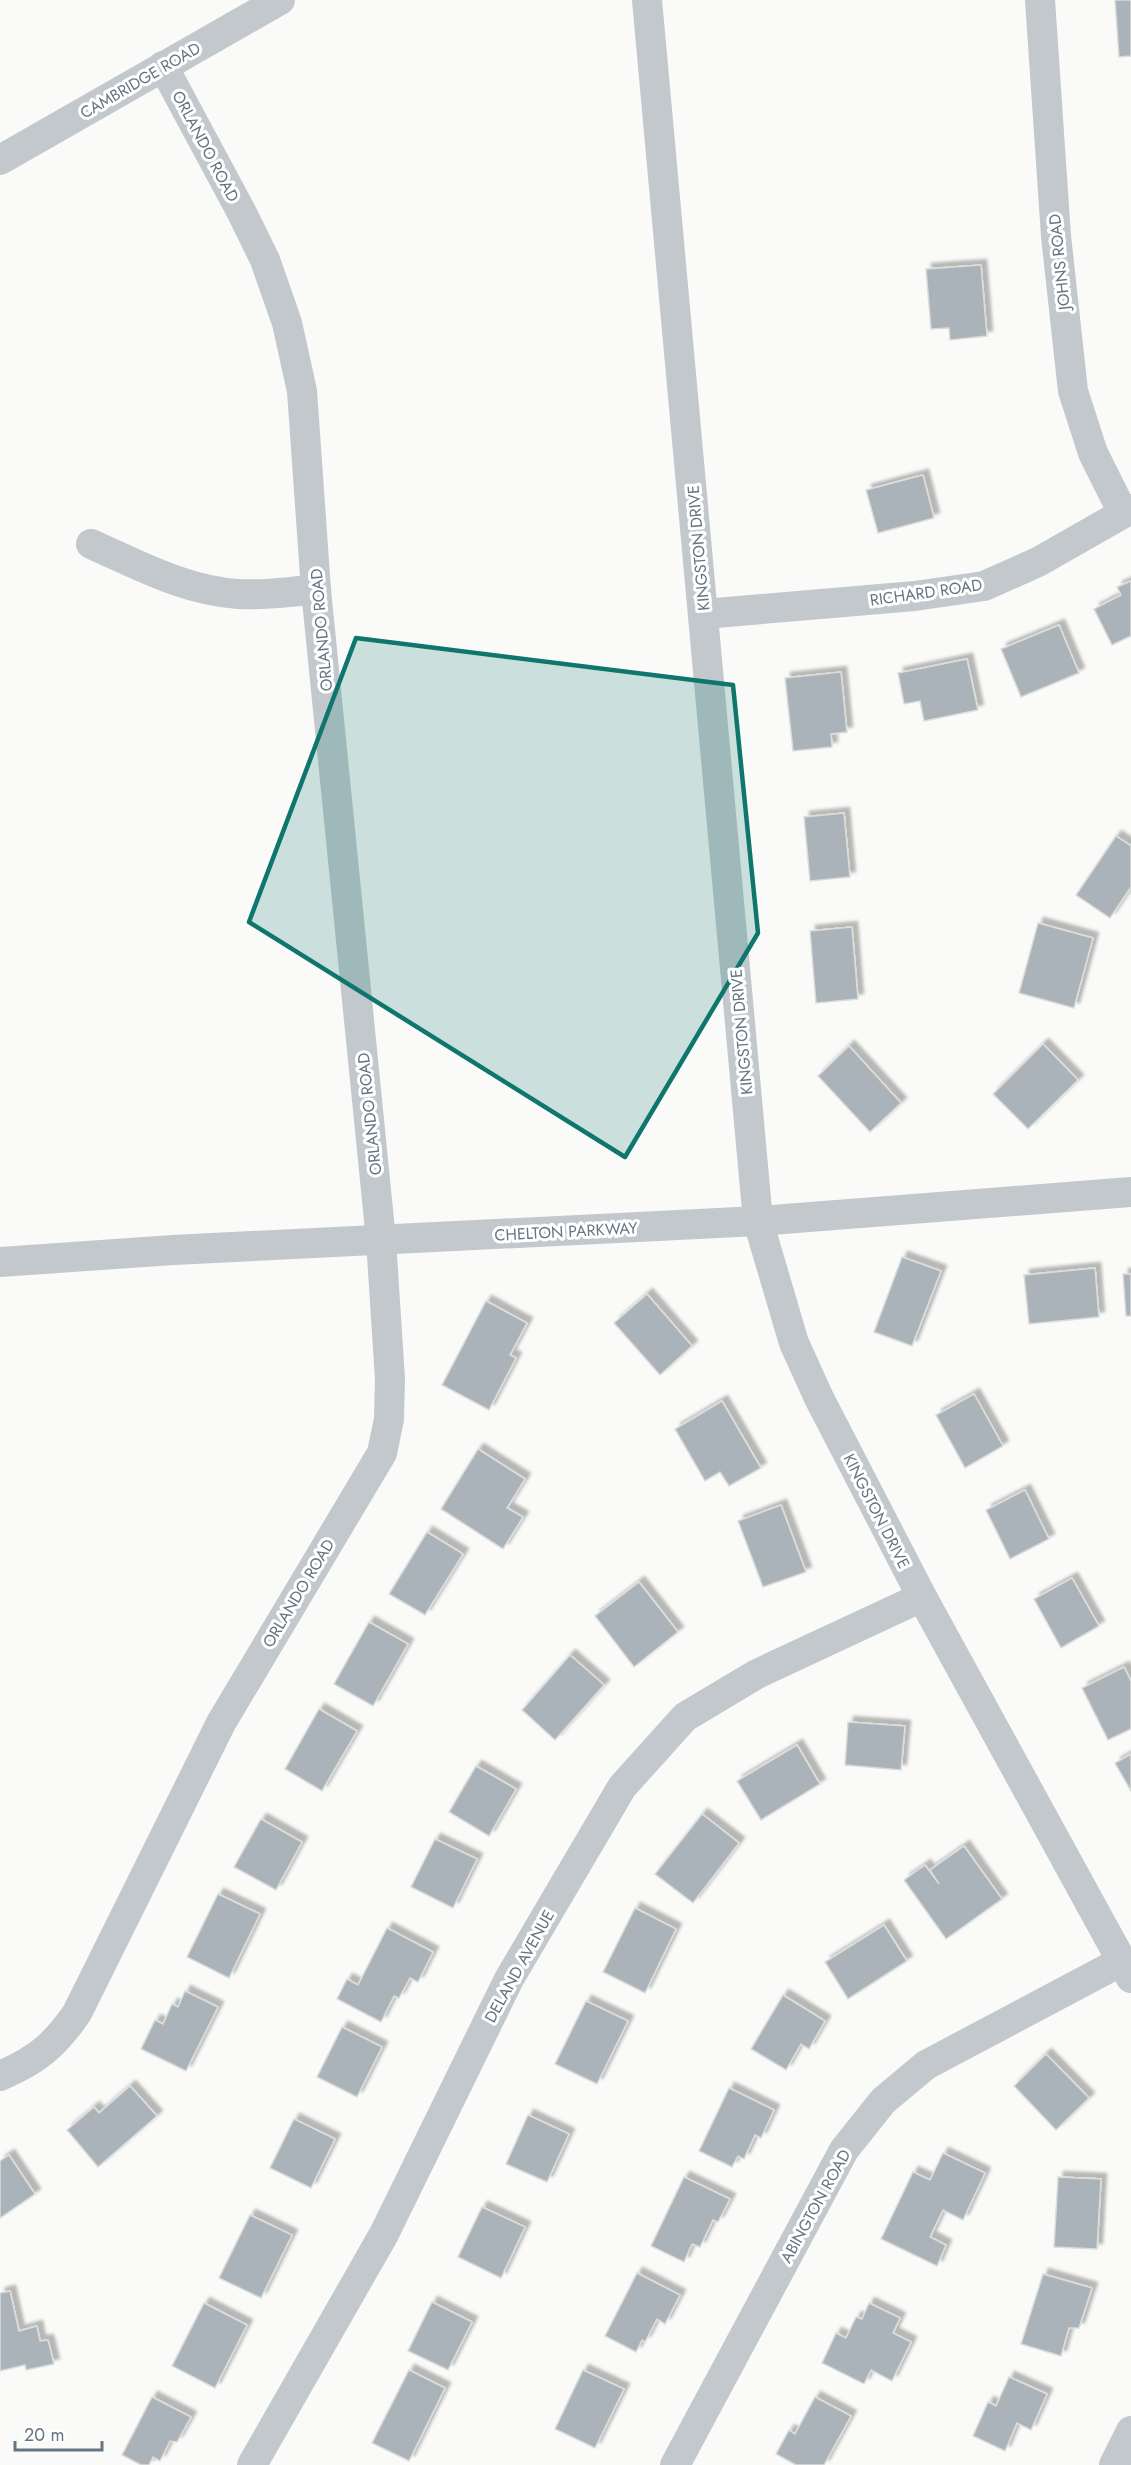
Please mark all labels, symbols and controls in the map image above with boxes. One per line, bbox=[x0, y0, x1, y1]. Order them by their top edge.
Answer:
street label: CAMBRIDGE ROAD bbox=[76, 37, 205, 124]
street label: ORLANDO ROAD bbox=[167, 86, 245, 206]
street label: JOHNS ROAD bbox=[1043, 213, 1076, 313]
street label: KINGSTON DRIVE bbox=[682, 484, 715, 612]
street label: ORLANDO ROAD bbox=[305, 568, 338, 692]
street label: RICHARD ROAD bbox=[868, 573, 984, 612]
street label: KINGSTON DRIVE bbox=[725, 968, 758, 1096]
street label: ORLANDO ROAD bbox=[352, 1051, 387, 1176]
street label: CHELTON PARKWAY bbox=[494, 1216, 638, 1247]
street label: KINGSTON DRIVE bbox=[838, 1450, 915, 1573]
street label: ORLANDO ROAD bbox=[257, 1534, 340, 1652]
street label: DELAND AVENUE bbox=[479, 1906, 560, 2027]
street label: ABINGTON ROAD bbox=[775, 2145, 856, 2267]
scale bar bbox=[15, 2414, 102, 2452]
text: 20 m bbox=[24, 2422, 64, 2448]

